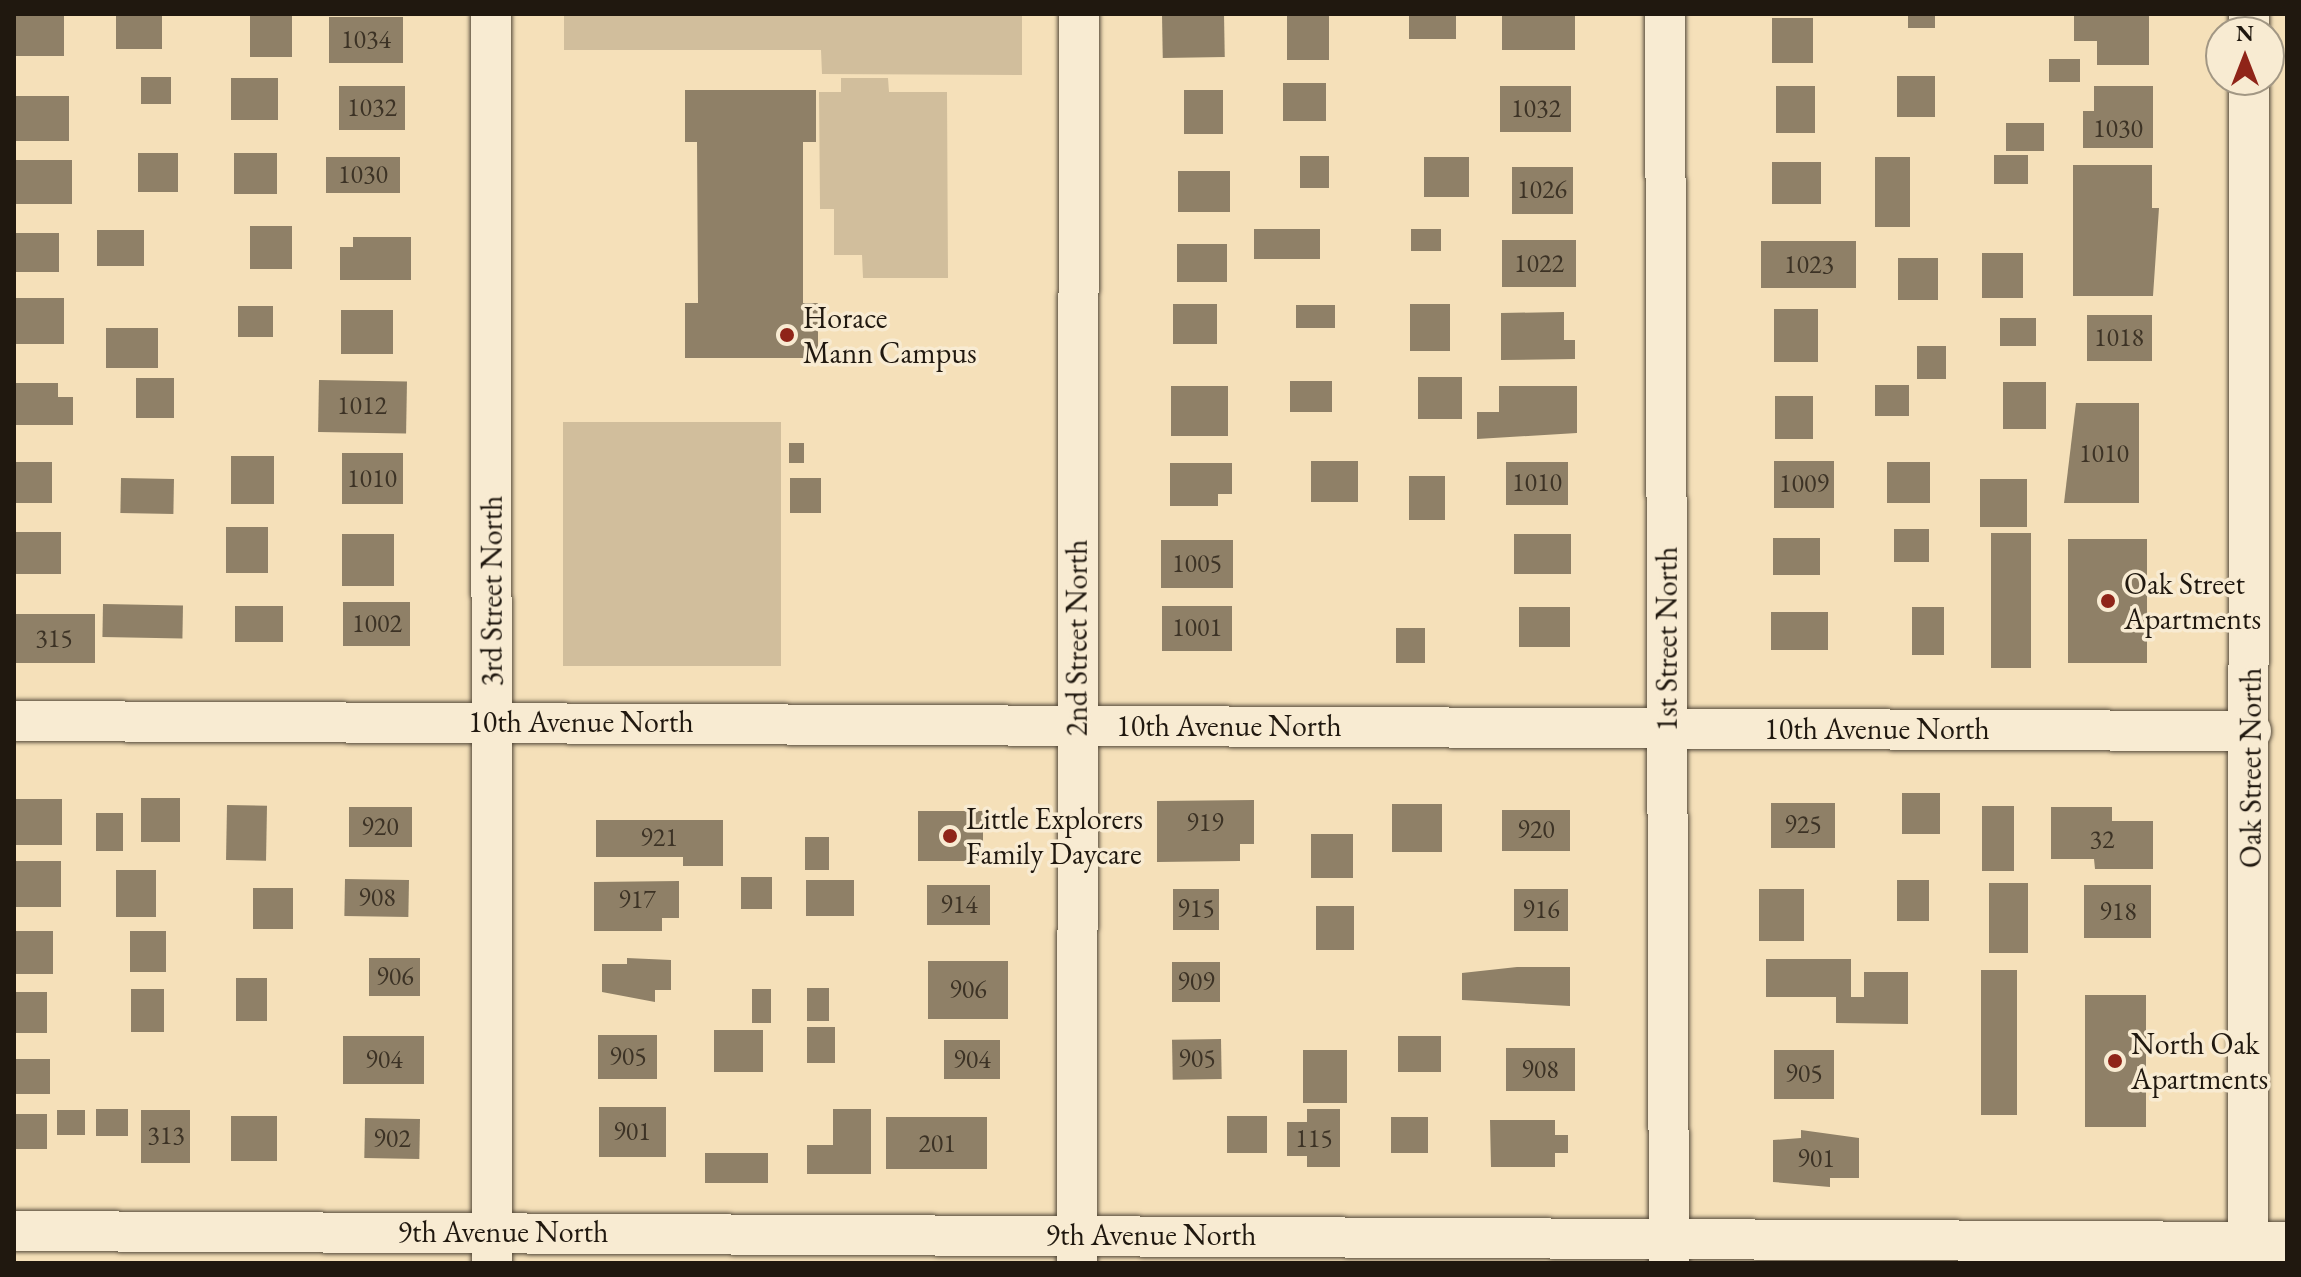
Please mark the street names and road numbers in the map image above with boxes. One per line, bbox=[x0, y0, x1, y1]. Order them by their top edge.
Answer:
street label: 3rd Street North bbox=[474, 495, 510, 687]
street label: 2nd Street North bbox=[1059, 540, 1095, 736]
street label: 1st Street North bbox=[1649, 547, 1685, 731]
street label: Oak Street North bbox=[2233, 668, 2269, 868]
street label: 10th Avenue North bbox=[468, 704, 694, 740]
street label: 10th Avenue North bbox=[1116, 708, 1342, 744]
street label: 10th Avenue North bbox=[1764, 711, 1990, 747]
street label: 9th Avenue North bbox=[398, 1214, 608, 1250]
street label: 9th Avenue North bbox=[1046, 1217, 1256, 1253]

